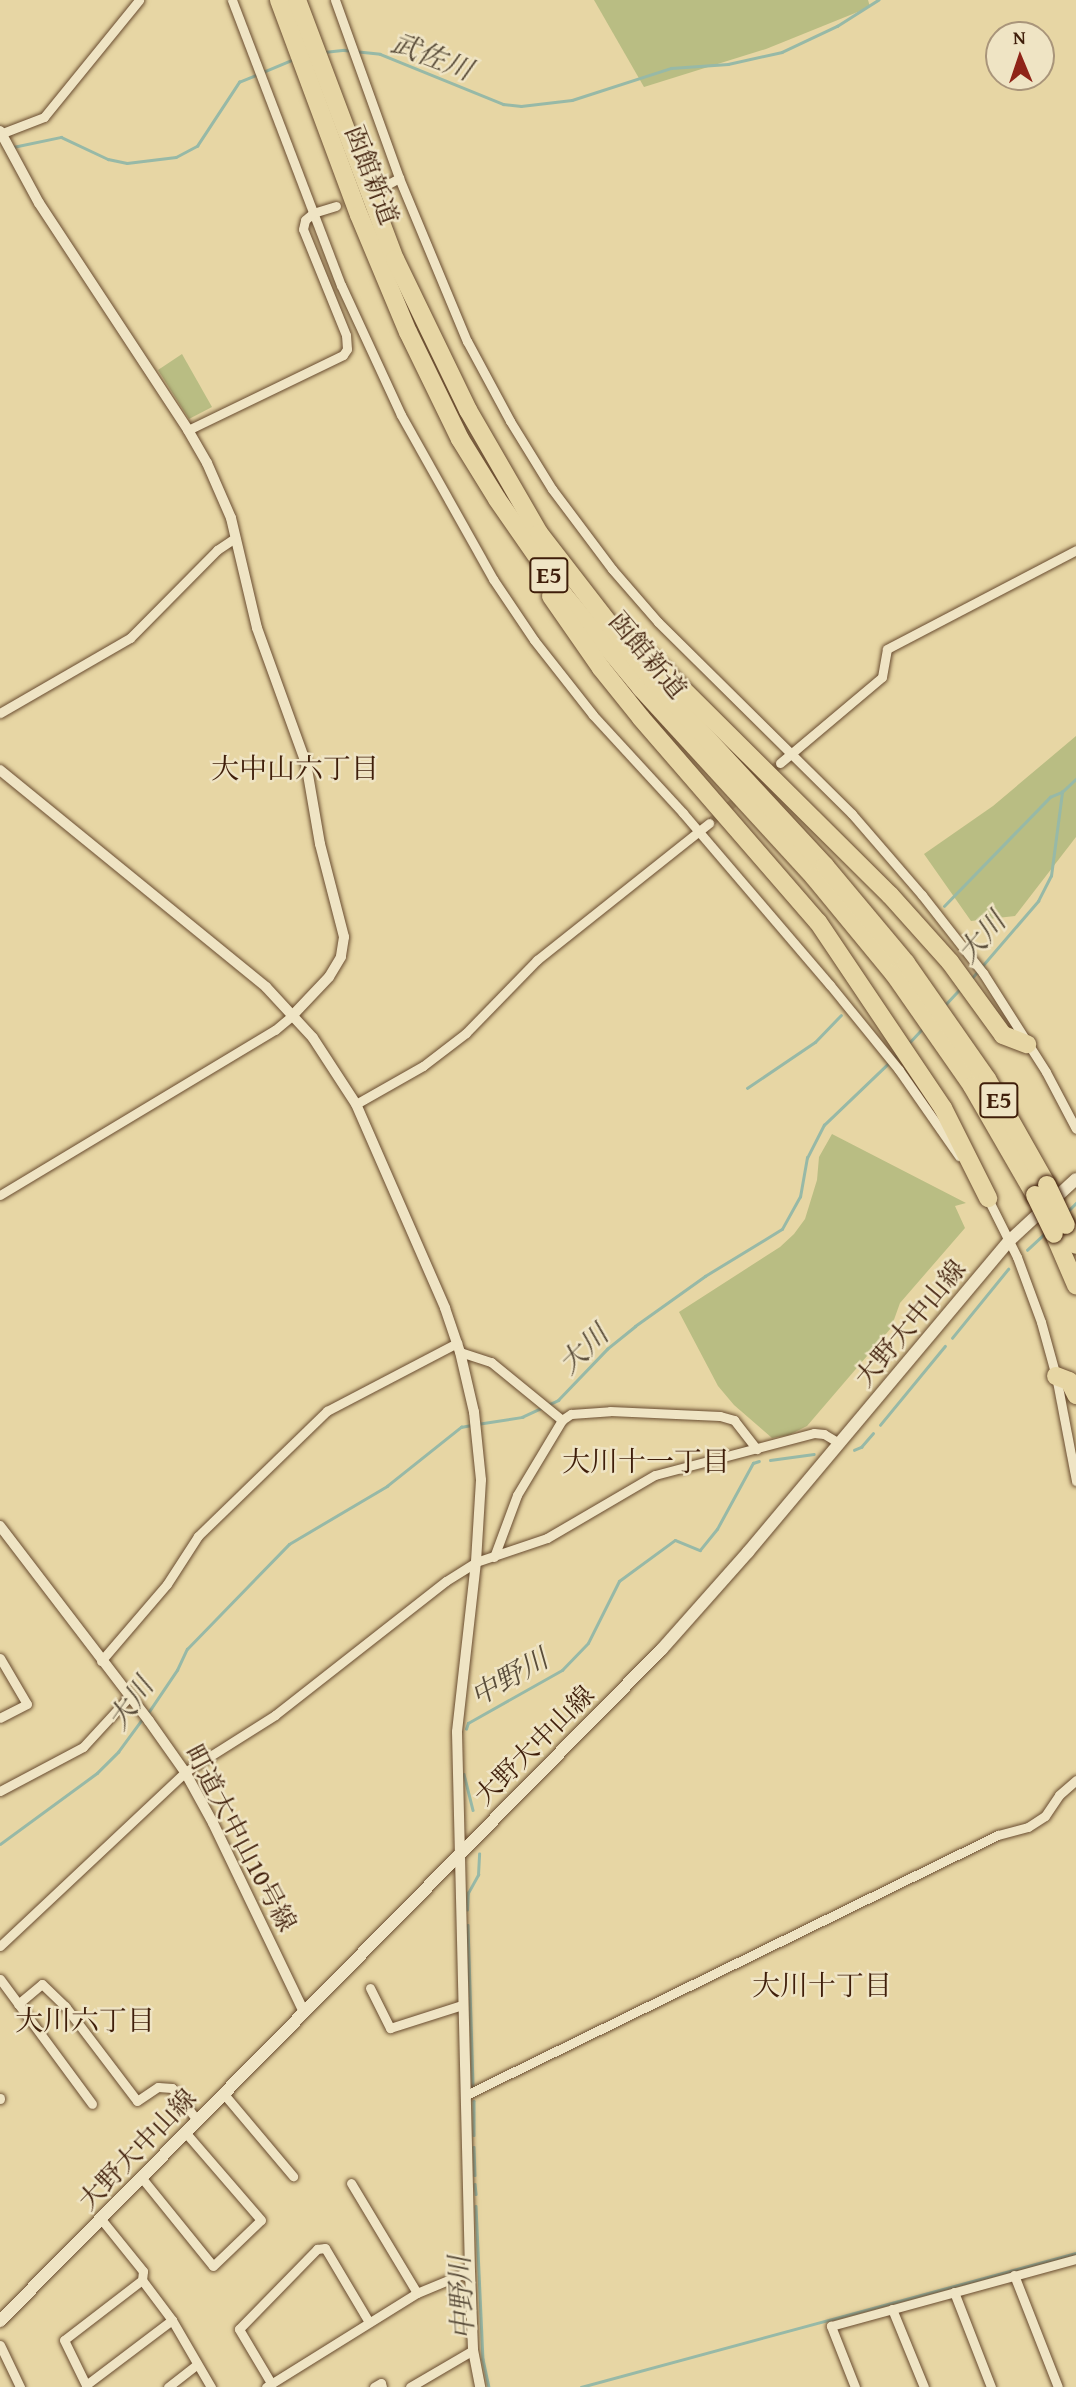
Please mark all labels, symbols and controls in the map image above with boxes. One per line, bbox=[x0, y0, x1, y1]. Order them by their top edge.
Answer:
north arrow bbox=[985, 21, 1055, 91]
text: N bbox=[1012, 23, 1026, 51]
water label: 武佐川 bbox=[387, 25, 477, 87]
street label: 函館新道 bbox=[339, 121, 405, 229]
road number: E5 bbox=[528, 554, 570, 596]
street label: 函館新道 bbox=[603, 605, 693, 705]
district label: 大中山六丁目 bbox=[211, 751, 379, 785]
water label: 大川 bbox=[950, 905, 1012, 969]
road number: E5 bbox=[978, 1080, 1020, 1120]
street label: 大野大中山線 bbox=[848, 1253, 972, 1393]
water label: 大川 bbox=[551, 1317, 615, 1381]
district label: 大川十一丁目 bbox=[562, 1444, 730, 1478]
water label: 中野川 bbox=[464, 1641, 554, 1713]
water label: 大川 bbox=[100, 1670, 160, 1736]
street label: 大野大中山線 bbox=[468, 1679, 600, 1811]
street label: 町道大中山10号線 bbox=[179, 1739, 303, 1937]
district label: 大川十丁目 bbox=[752, 1968, 892, 2002]
district label: 大川六丁目 bbox=[15, 2003, 155, 2037]
street label: 大野大中山線 bbox=[72, 2082, 202, 2216]
water label: 中野川 bbox=[442, 2255, 480, 2341]

